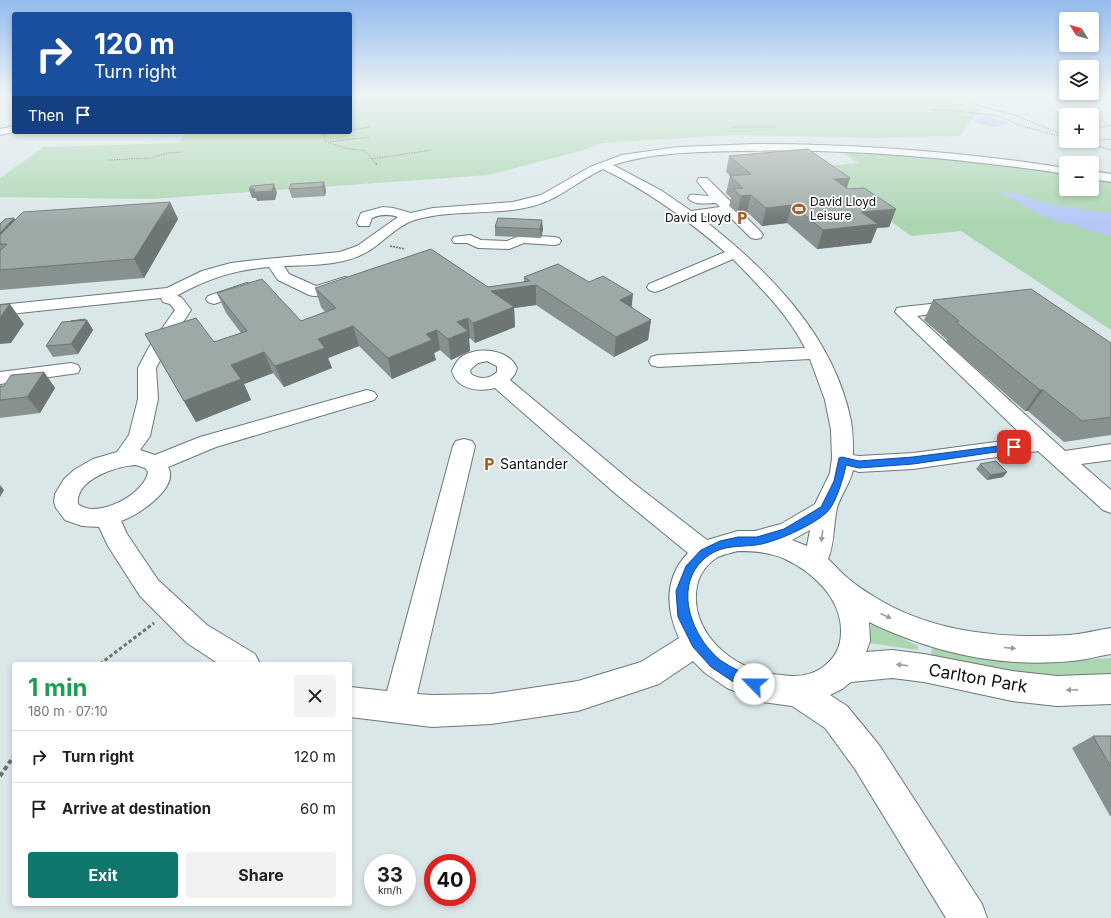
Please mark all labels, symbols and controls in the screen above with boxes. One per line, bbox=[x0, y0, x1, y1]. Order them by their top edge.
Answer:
north arrow bbox=[1059, 12, 1099, 52]
map controls bbox=[1059, 12, 1099, 196]
text: 120 m bbox=[94, 27, 175, 61]
icon: right bbox=[28, 28, 80, 80]
button: layers bbox=[1059, 60, 1099, 100]
text: Turn right bbox=[94, 61, 177, 82]
icon: arrive bbox=[72, 104, 94, 126]
text: Then bbox=[28, 106, 64, 125]
button: + bbox=[1059, 108, 1099, 148]
button: − bbox=[1059, 156, 1099, 196]
place label: David Lloyd Leisure bbox=[810, 194, 876, 223]
sports icon: David Lloyd Leisure bbox=[791, 201, 807, 217]
place label: David Lloyd bbox=[665, 210, 731, 225]
parking icon: David Lloyd bbox=[734, 210, 750, 226]
pin bbox=[997, 430, 1031, 464]
icon: arrive bbox=[1003, 436, 1025, 458]
place label: Santander bbox=[500, 455, 568, 472]
parking icon: Santander bbox=[481, 456, 497, 472]
one-way arrow bbox=[818, 530, 825, 542]
one-way arrow bbox=[880, 613, 891, 619]
one-way arrow bbox=[1004, 645, 1016, 652]
street label: Carlton Park bbox=[927, 659, 1030, 697]
one-way arrow bbox=[896, 662, 908, 668]
position arrow bbox=[733, 663, 775, 705]
text: 1 min bbox=[28, 673, 87, 702]
button: close bbox=[294, 675, 336, 717]
one-way arrow bbox=[1065, 687, 1078, 693]
text: 180 m · 07:10 bbox=[28, 703, 108, 719]
icon: right bbox=[28, 746, 50, 768]
text: Turn right bbox=[62, 747, 134, 766]
text: 120 m bbox=[294, 747, 336, 766]
icon: arrive bbox=[28, 798, 50, 820]
text: Arrive at destination bbox=[62, 799, 211, 818]
text: 60 m bbox=[300, 799, 336, 818]
button: Exit bbox=[28, 852, 178, 898]
button: Share bbox=[186, 852, 336, 898]
speed limit sign: 40 bbox=[424, 854, 476, 906]
text: 33 bbox=[377, 863, 403, 887]
text: km/h bbox=[378, 884, 402, 896]

